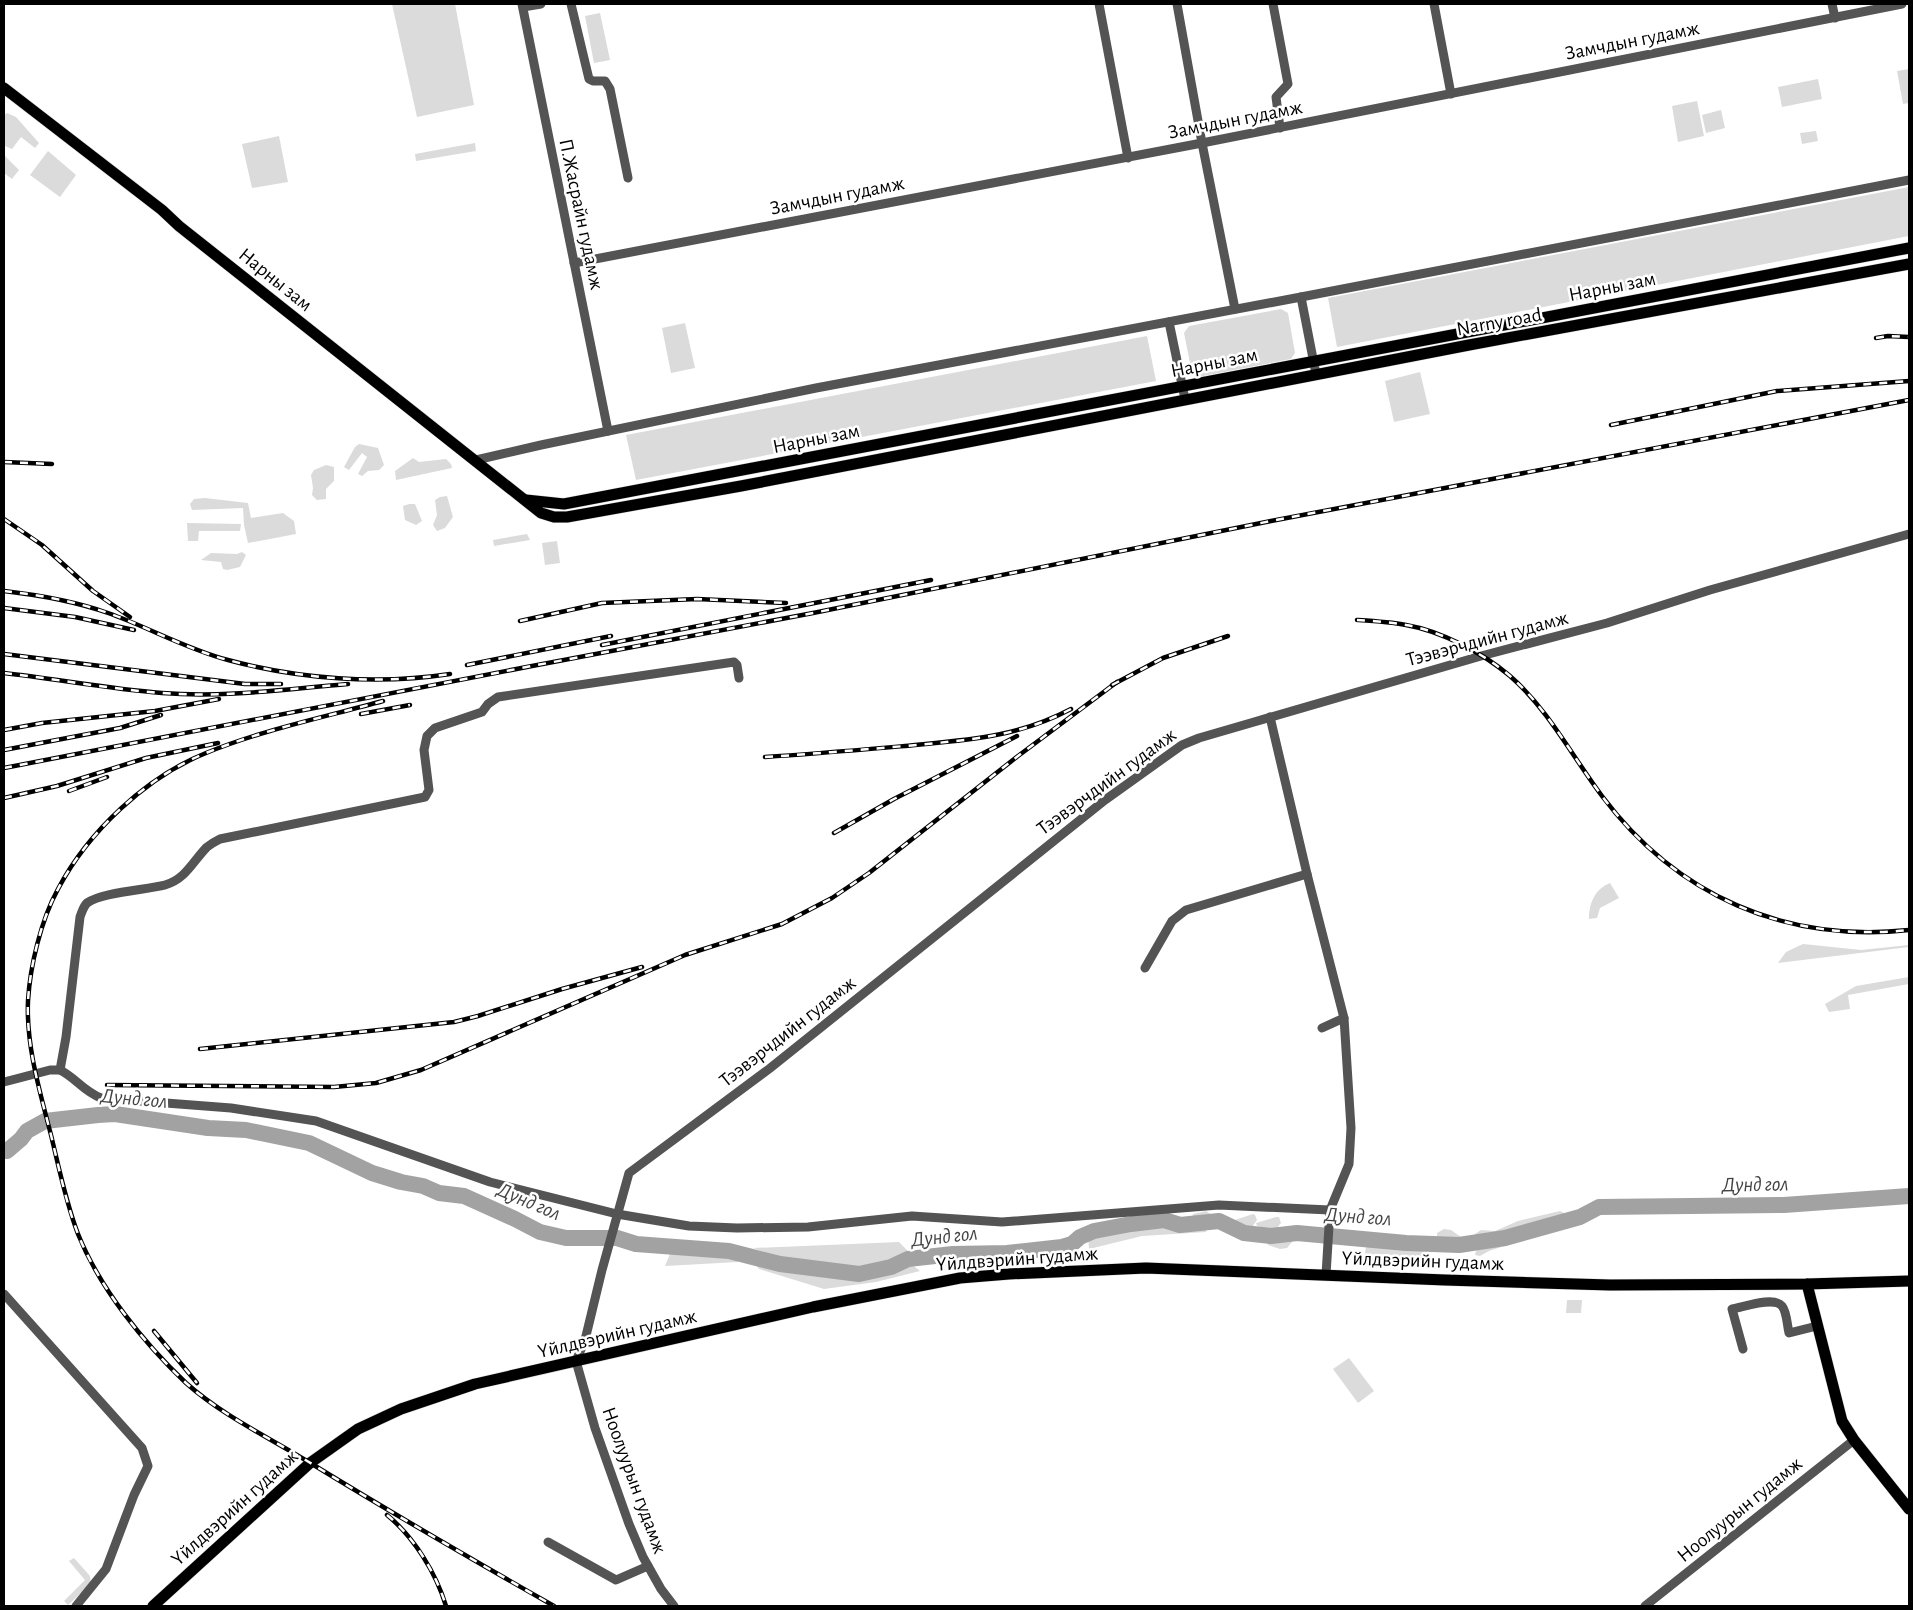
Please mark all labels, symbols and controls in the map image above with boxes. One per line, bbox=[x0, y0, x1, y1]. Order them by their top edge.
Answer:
street label: Замчдын гудамж bbox=[1563, 18, 1701, 64]
street label: Замчдын гудамж bbox=[1166, 97, 1304, 143]
street label: П.Жасрайн гудамж bbox=[555, 137, 607, 291]
street label: Замчдын гудамж bbox=[768, 173, 906, 219]
street label: Нарны зам bbox=[235, 244, 316, 315]
street label: Нарны зам bbox=[1567, 269, 1657, 305]
street label: Narny road bbox=[1455, 305, 1543, 339]
street label: Нарны зам bbox=[1169, 345, 1259, 381]
street label: Нарны зам bbox=[771, 421, 861, 457]
street label: Тээвэрчдийн гудамж bbox=[1404, 608, 1570, 670]
street label: Тээвэрчдийн гудамж bbox=[1033, 725, 1180, 839]
street label: Тээвэрчдийн гудамж bbox=[716, 973, 859, 1091]
water label: Дунд гол bbox=[99, 1085, 168, 1112]
water label: Дунд гол bbox=[1720, 1173, 1789, 1196]
water label: Дунд гол bbox=[493, 1178, 564, 1224]
water label: Дунд гол bbox=[1323, 1204, 1392, 1229]
water label: Дунд гол bbox=[909, 1223, 978, 1251]
street label: Yйлдвэрийн гудамж bbox=[935, 1243, 1099, 1275]
street label: Yйлдвэрийн гудамж bbox=[1341, 1248, 1505, 1274]
street label: Yйлдвэрийн гудамж bbox=[536, 1306, 699, 1362]
street label: Ноолуурын гудамж bbox=[598, 1404, 670, 1556]
street label: Yйлдвэрийн гудамж bbox=[168, 1446, 302, 1569]
street label: Ноолуурын гудамж bbox=[1673, 1453, 1806, 1566]

